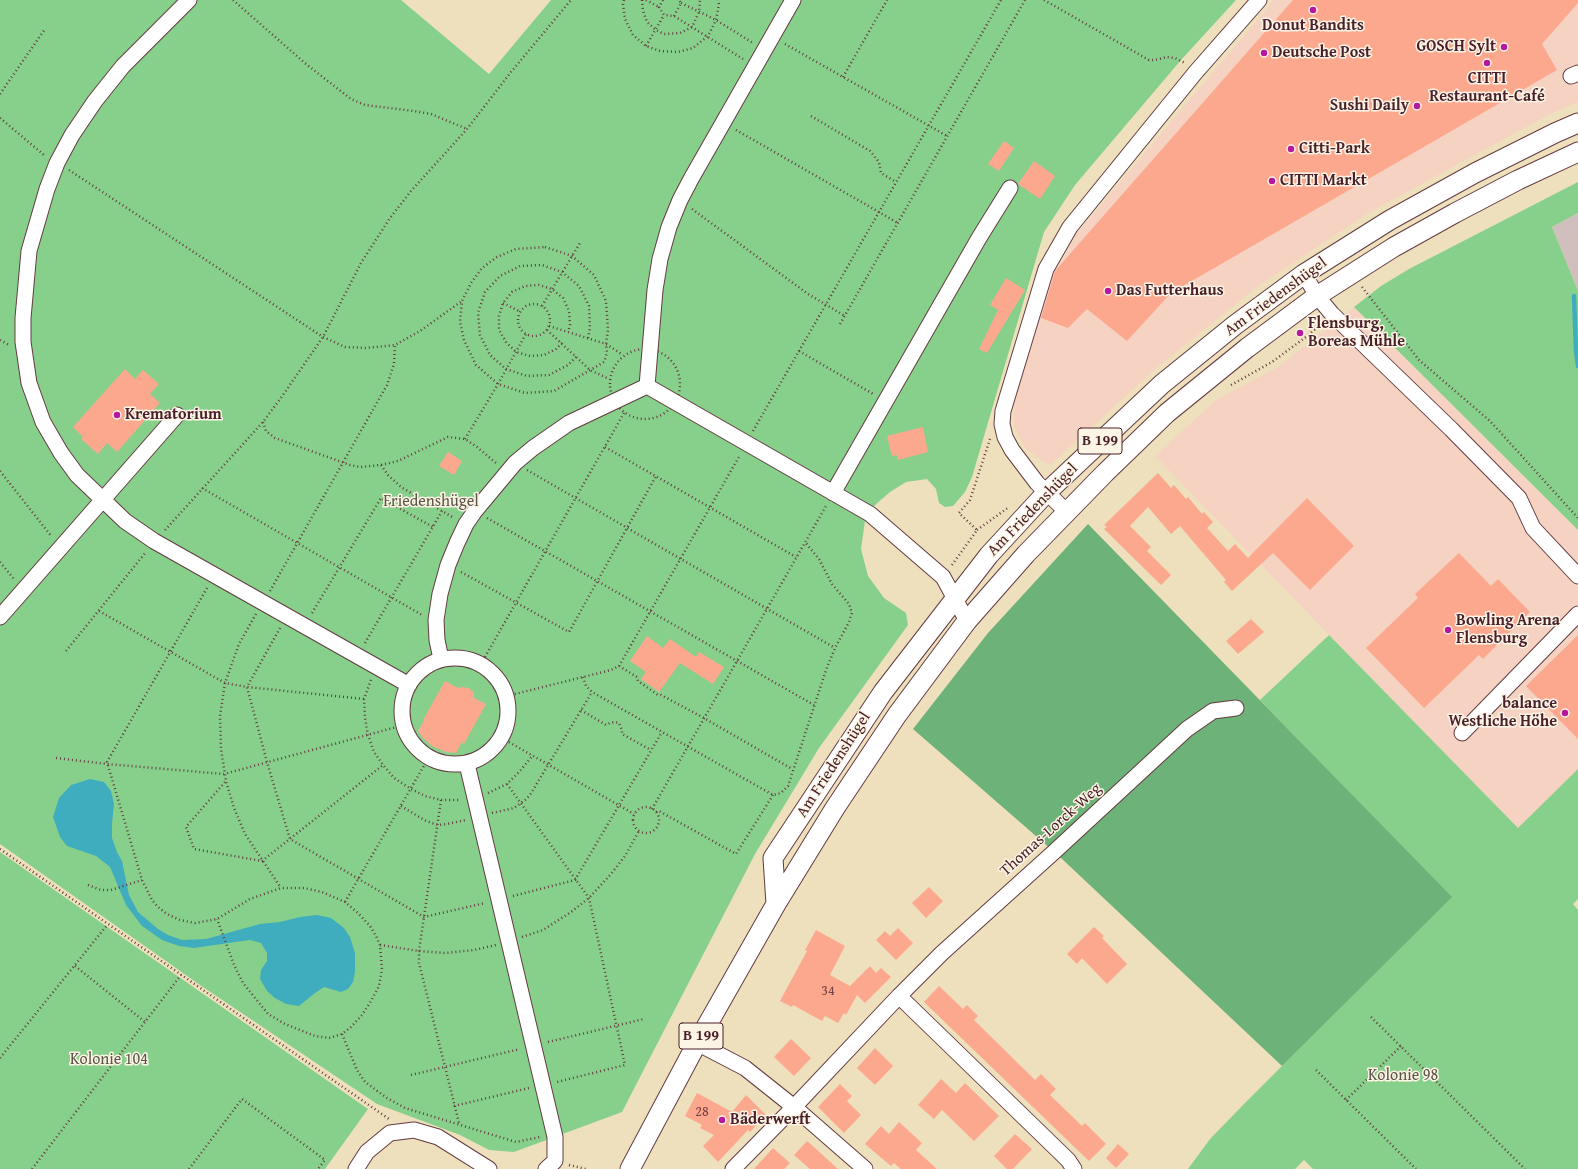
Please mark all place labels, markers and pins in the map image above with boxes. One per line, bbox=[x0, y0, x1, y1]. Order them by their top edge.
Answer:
marker: Donut Bandits bbox=[1308, 5, 1318, 15]
place label: Donut Bandits bbox=[1262, 16, 1364, 36]
place label: GOSCH Sylt bbox=[1417, 37, 1496, 57]
marker: GOSCH Sylt bbox=[1499, 42, 1509, 52]
place label: Deutsche Post bbox=[1272, 43, 1371, 63]
marker: Deutsche Post bbox=[1259, 48, 1269, 58]
marker: CITTI Restaurant-Café bbox=[1482, 58, 1492, 68]
place label: CITTI Restaurant-Café bbox=[1429, 69, 1545, 107]
place label: Sushi Daily bbox=[1330, 96, 1409, 116]
marker: Sushi Daily bbox=[1412, 101, 1422, 111]
place label: Citti-Park bbox=[1299, 139, 1370, 159]
marker: Citti-Park bbox=[1286, 144, 1296, 154]
place label: CITTI Markt bbox=[1280, 171, 1367, 191]
marker: CITTI Markt bbox=[1267, 176, 1277, 186]
place label: Das Futterhaus bbox=[1116, 281, 1224, 301]
marker: Das Futterhaus bbox=[1103, 286, 1113, 296]
place label: Flensburg, Boreas Mühle bbox=[1308, 314, 1405, 352]
marker: Flensburg, Boreas Mühle bbox=[1295, 328, 1305, 338]
place label: Krematorium bbox=[125, 405, 222, 425]
marker: Krematorium bbox=[112, 410, 122, 420]
place label: Bowling Arena Flensburg bbox=[1456, 611, 1560, 649]
marker: Bowling Arena Flensburg bbox=[1443, 625, 1453, 635]
place label: balance Westliche Höhe bbox=[1448, 694, 1557, 732]
marker: balance Westliche Höhe bbox=[1560, 708, 1570, 718]
place label: Bäderwerft bbox=[730, 1110, 811, 1130]
marker: Bäderwerft bbox=[717, 1115, 727, 1125]

